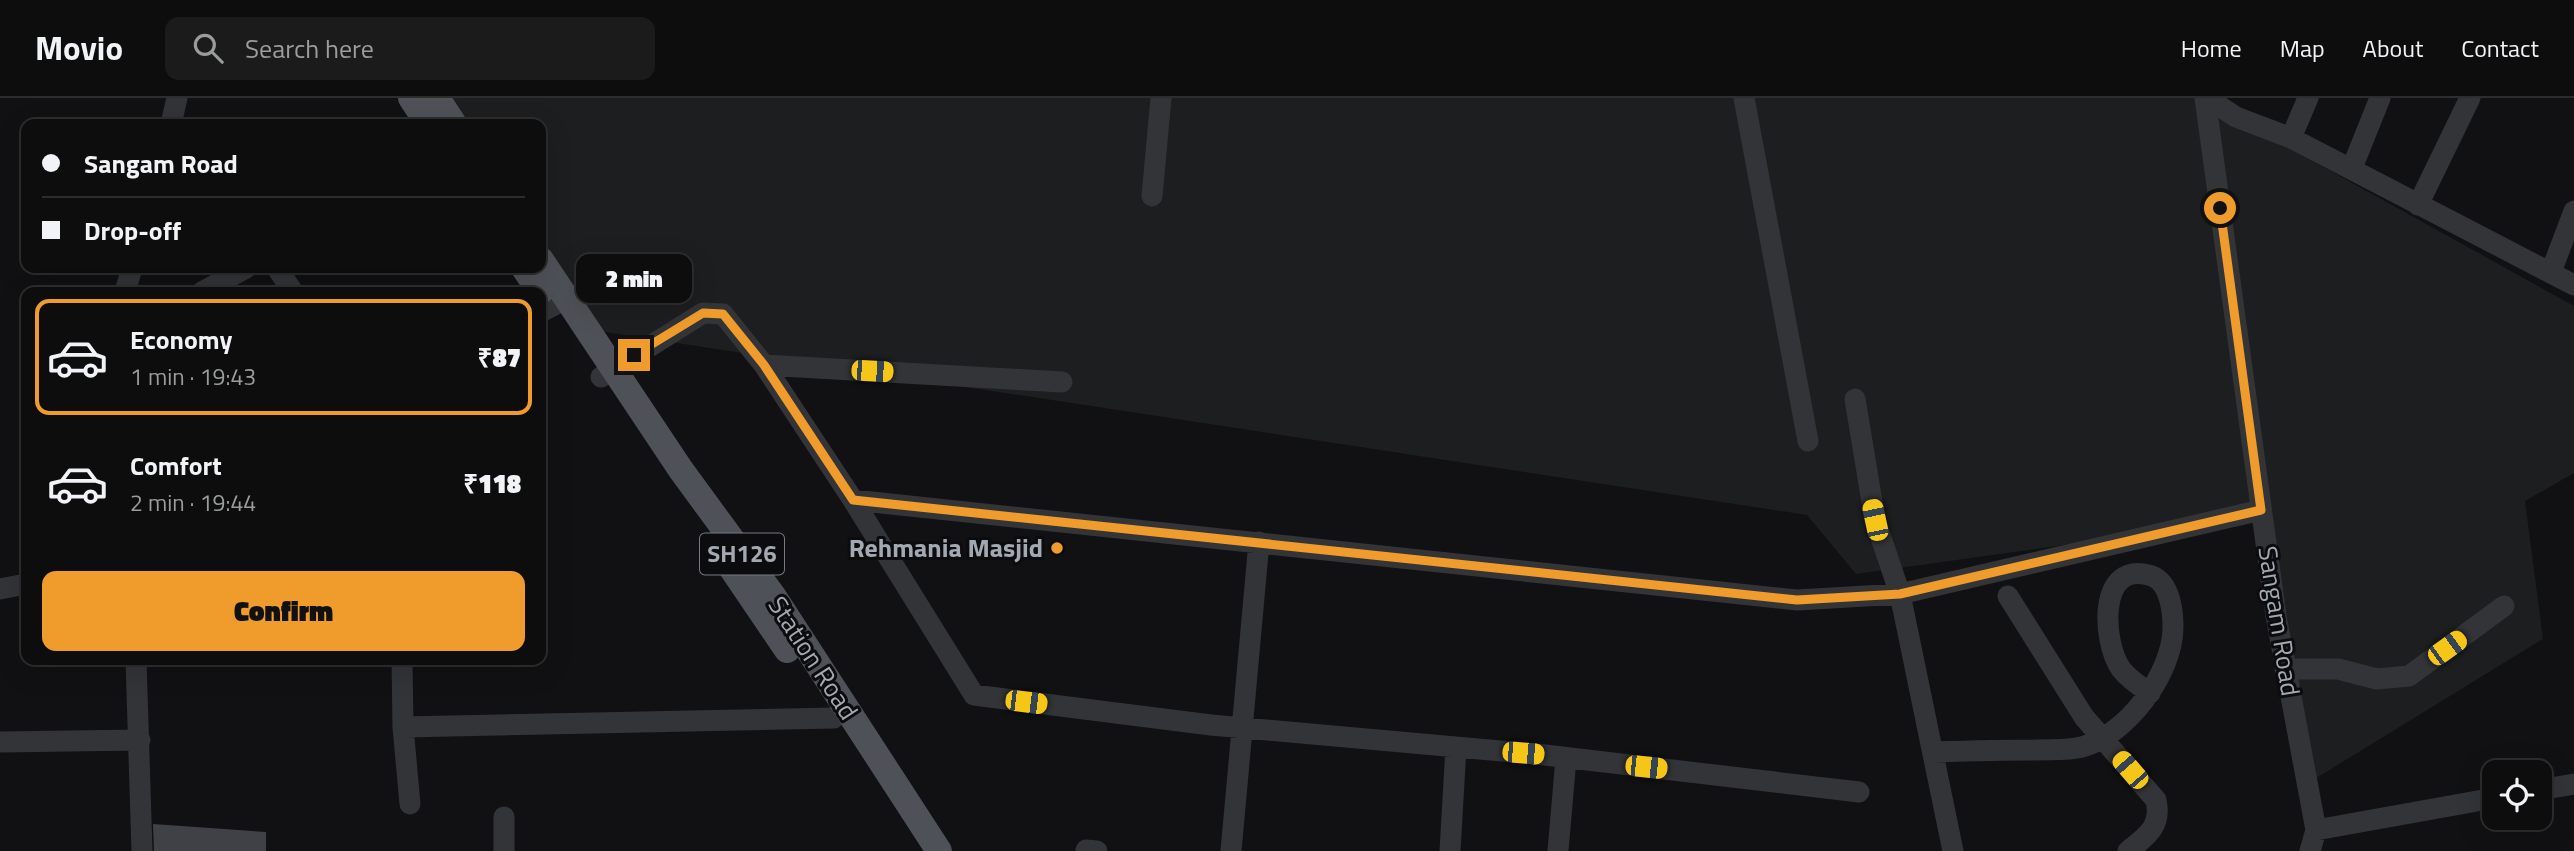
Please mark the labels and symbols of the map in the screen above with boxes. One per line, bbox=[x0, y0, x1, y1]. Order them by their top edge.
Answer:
route start bbox=[2204, 192, 2236, 224]
callout: 2 min bbox=[576, 254, 692, 302]
route end bbox=[618, 339, 650, 371]
car bbox=[851, 359, 894, 383]
car bbox=[1861, 497, 1890, 543]
place label: Rehmania Masjid bbox=[849, 528, 1043, 567]
road number: SH126 bbox=[700, 533, 784, 574]
marker: Rehmania Masjid bbox=[1049, 540, 1065, 556]
street label: Sangam Road bbox=[2248, 543, 2311, 699]
street label: Station Road bbox=[759, 588, 868, 727]
car bbox=[2424, 627, 2471, 669]
car bbox=[1004, 689, 1049, 715]
car bbox=[1502, 741, 1545, 765]
car bbox=[2109, 747, 2152, 793]
car bbox=[1625, 754, 1668, 780]

